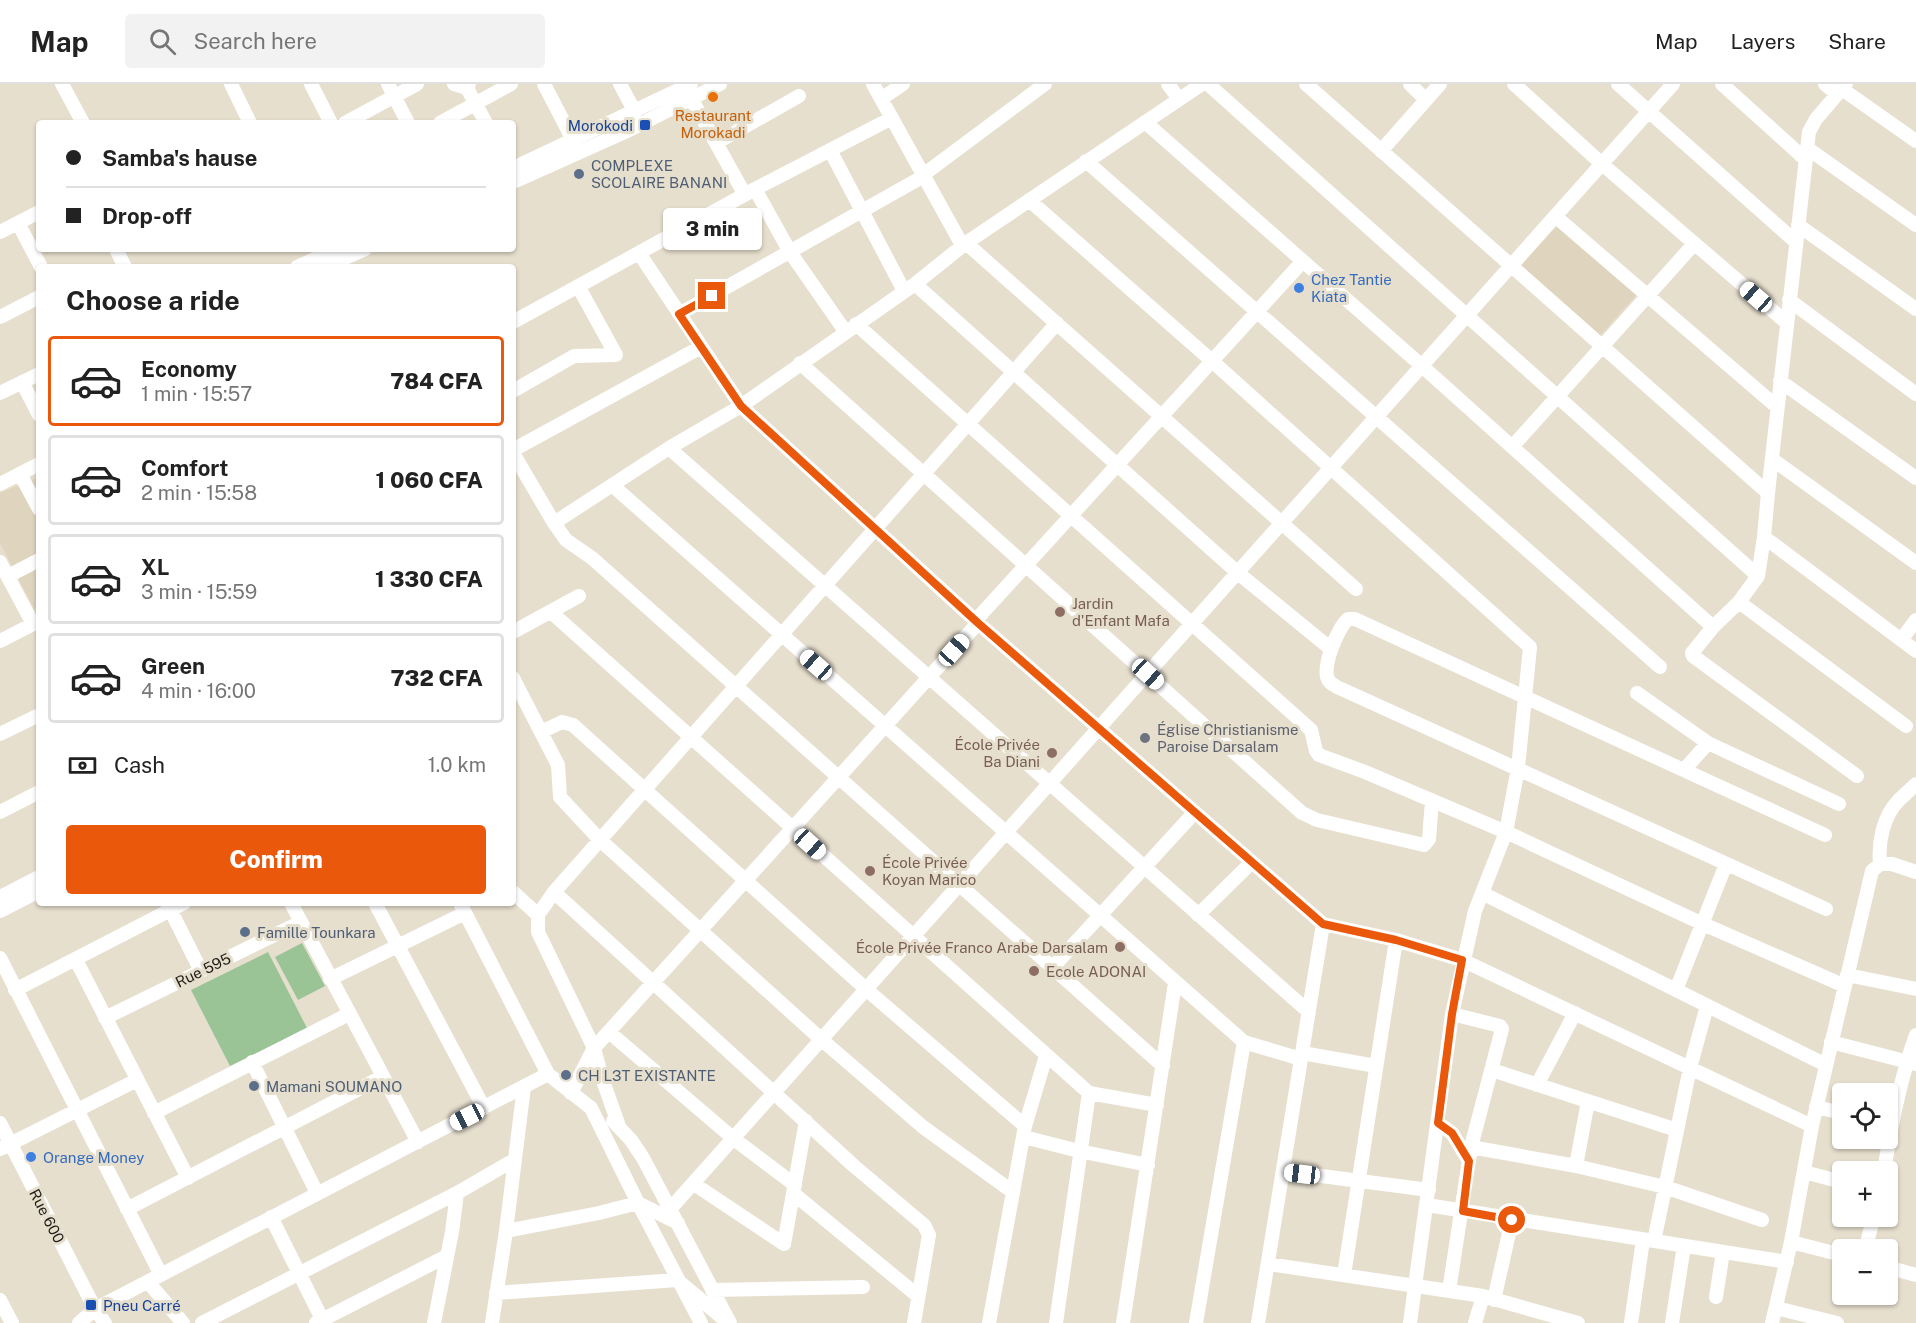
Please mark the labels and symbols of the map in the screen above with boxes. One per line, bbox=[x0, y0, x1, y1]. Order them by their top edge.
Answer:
marker: Restaurant Morokadi bbox=[706, 90, 720, 104]
place label: Restaurant Morokadi bbox=[675, 107, 752, 141]
place label: Morokodi bbox=[568, 117, 633, 134]
marker: Morokodi bbox=[638, 118, 652, 132]
place label: COMPLEXE SCOLAIRE BANANI bbox=[591, 157, 727, 191]
marker: COMPLEXE SCOLAIRE BANANI bbox=[572, 167, 586, 181]
callout: 3 min bbox=[662, 209, 762, 251]
place label: Chez Tantie Kiata bbox=[1311, 271, 1392, 305]
car bbox=[1737, 278, 1775, 316]
marker: Chez Tantie Kiata bbox=[1292, 281, 1306, 295]
route end bbox=[698, 282, 725, 309]
place label: Jardin d'Enfant Mafa bbox=[1072, 595, 1170, 629]
marker: Jardin d'Enfant Mafa bbox=[1053, 605, 1067, 619]
car bbox=[935, 631, 973, 669]
car bbox=[797, 646, 835, 684]
car bbox=[1129, 655, 1167, 693]
place label: Église Christianisme Paroise Darsalam bbox=[1157, 721, 1299, 755]
marker: Église Christianisme Paroise Darsalam bbox=[1138, 731, 1152, 745]
place label: École Privée Ba Diani bbox=[954, 736, 1040, 770]
marker: École Privée Ba Diani bbox=[1045, 746, 1059, 760]
car bbox=[791, 825, 829, 863]
place label: École Privée Koyan Marico bbox=[882, 854, 976, 888]
marker: École Privée Koyan Marico bbox=[863, 864, 877, 878]
place label: Famille Tounkara bbox=[257, 924, 376, 941]
marker: Famille Tounkara bbox=[238, 925, 252, 939]
place label: École Privée Franco Arabe Darsalam bbox=[856, 939, 1108, 956]
marker: École Privée Franco Arabe Darsalam bbox=[1113, 940, 1127, 954]
street label: Rue 595 bbox=[173, 949, 233, 991]
place label: Ecole ADONAI bbox=[1046, 963, 1146, 980]
marker: Ecole ADONAI bbox=[1027, 964, 1041, 978]
place label: CH L3T EXISTANTE bbox=[578, 1067, 716, 1084]
marker: CH L3T EXISTANTE bbox=[559, 1068, 573, 1082]
place label: Mamani SOUMANO bbox=[266, 1078, 402, 1095]
marker: Mamani SOUMANO bbox=[247, 1079, 261, 1093]
car bbox=[447, 1101, 487, 1133]
place label: Orange Money bbox=[43, 1149, 144, 1166]
marker: Orange Money bbox=[24, 1150, 38, 1164]
car bbox=[1283, 1163, 1321, 1185]
street label: Rue 600 bbox=[26, 1186, 68, 1246]
route start bbox=[1498, 1206, 1525, 1233]
place label: Pneu Carré bbox=[103, 1297, 181, 1314]
marker: Pneu Carré bbox=[84, 1298, 98, 1312]

